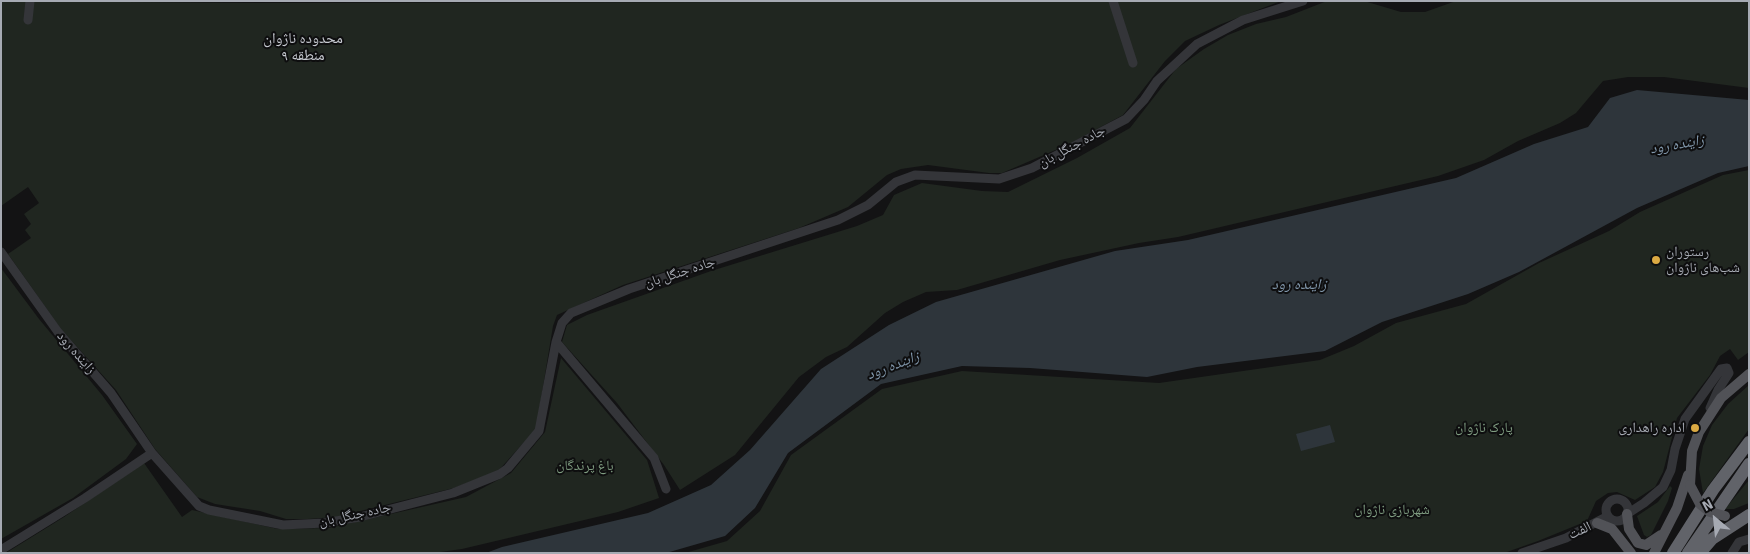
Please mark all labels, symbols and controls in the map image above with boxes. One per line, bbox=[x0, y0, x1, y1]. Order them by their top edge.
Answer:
district label: محدوده ناژوان منطقه ۹ bbox=[263, 30, 343, 65]
street label: جاده جنگل بان bbox=[1036, 122, 1108, 172]
water label: زاینده رود bbox=[1649, 131, 1705, 159]
place label: رستوران شب‌های ناژوان bbox=[1666, 244, 1740, 276]
street label: جاده جنگل بان bbox=[642, 254, 718, 292]
marker: رستوران شب‌های ناژوان bbox=[1650, 254, 1662, 266]
water label: زاینده رود bbox=[1272, 276, 1326, 294]
street label: زاینده رود bbox=[53, 328, 99, 378]
water label: زاینده رود bbox=[864, 348, 922, 384]
park label: پارک ناژوان bbox=[1455, 420, 1513, 436]
place label: اداره راهداری bbox=[1618, 420, 1685, 436]
marker: اداره راهداری bbox=[1689, 422, 1701, 434]
park label: باغ پرندگان bbox=[556, 458, 614, 474]
north arrow bbox=[1690, 494, 1740, 544]
text: N bbox=[1699, 496, 1716, 515]
street label: جاده جنگل بان bbox=[317, 499, 393, 531]
park label: شهربازی ناژوان bbox=[1354, 502, 1430, 518]
street label: الفت bbox=[1566, 518, 1594, 544]

